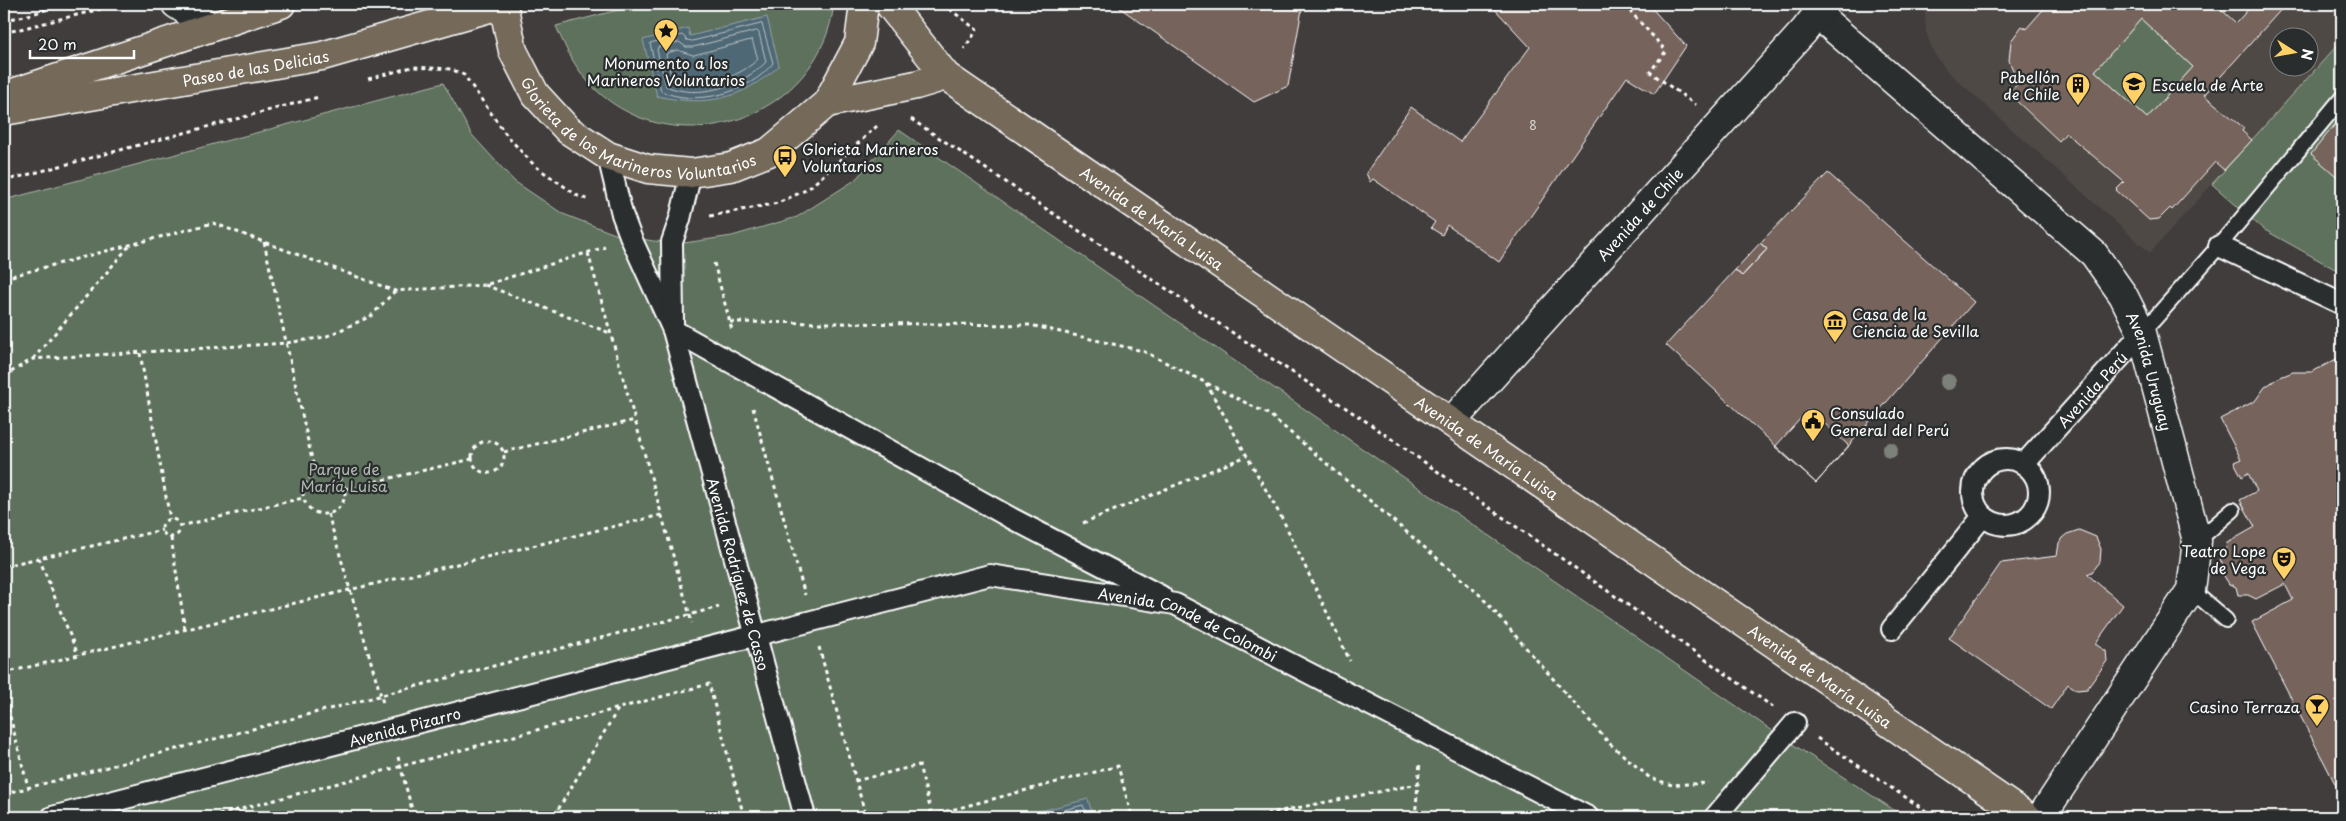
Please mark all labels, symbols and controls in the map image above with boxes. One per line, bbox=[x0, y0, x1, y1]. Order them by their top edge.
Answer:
place icon: Monumento a los Marineros Voluntarios bbox=[653, 18, 679, 52]
scale bar bbox=[30, 28, 134, 60]
north arrow bbox=[2268, 28, 2318, 78]
text: 20 m bbox=[38, 32, 77, 55]
street label: Paseo de las Delicias bbox=[180, 43, 331, 92]
text: N bbox=[2296, 47, 2319, 62]
place label: Monumento a los Marineros Voluntarios bbox=[587, 51, 745, 91]
place label: Pabellón de Chile bbox=[2000, 65, 2060, 105]
school or university icon: Escuela de Arte bbox=[2121, 71, 2147, 105]
street label: Glorieta de los Marineros Voluntarios bbox=[516, 72, 759, 185]
building icon: Pabellón de Chile bbox=[2065, 72, 2091, 106]
place label: Escuela de Arte bbox=[2152, 73, 2264, 96]
house number: 8 bbox=[1529, 116, 1537, 134]
place label: Glorieta Marineros Voluntarios bbox=[802, 137, 939, 177]
bus stop icon: Glorieta Marineros Voluntarios bbox=[772, 144, 798, 178]
street label: Avenida de María Luisa bbox=[1076, 160, 1229, 275]
street label: Avenida de Chile bbox=[1591, 161, 1688, 265]
place label: Casa de la Ciencia de Sevilla bbox=[1852, 302, 1979, 342]
street label: Avenida Uruguay bbox=[2121, 307, 2179, 433]
museum icon: Casa de la Ciencia de Sevilla bbox=[1822, 309, 1848, 343]
street label: Avenida Perú bbox=[2051, 346, 2132, 432]
street label: Avenida de María Luisa bbox=[1411, 390, 1564, 505]
place label: Consulado General del Perú bbox=[1830, 401, 1949, 441]
public building icon: Consulado General del Perú bbox=[1800, 408, 1826, 442]
park label: Parque de María Luisa bbox=[301, 457, 388, 497]
street label: Avenida Rodríguez de Casso bbox=[702, 475, 776, 673]
place label: Teatro Lope de Vega bbox=[2182, 539, 2267, 579]
theatre icon: Teatro Lope de Vega bbox=[2271, 546, 2297, 580]
street label: Avenida Conde de Colombi bbox=[1096, 581, 1281, 666]
street label: Avenida de María Luisa bbox=[1744, 618, 1897, 733]
bar icon: Casino Terraza bbox=[2304, 693, 2330, 727]
place label: Casino Terraza bbox=[2189, 695, 2301, 718]
street label: Avenida Pizarro bbox=[346, 701, 463, 752]

